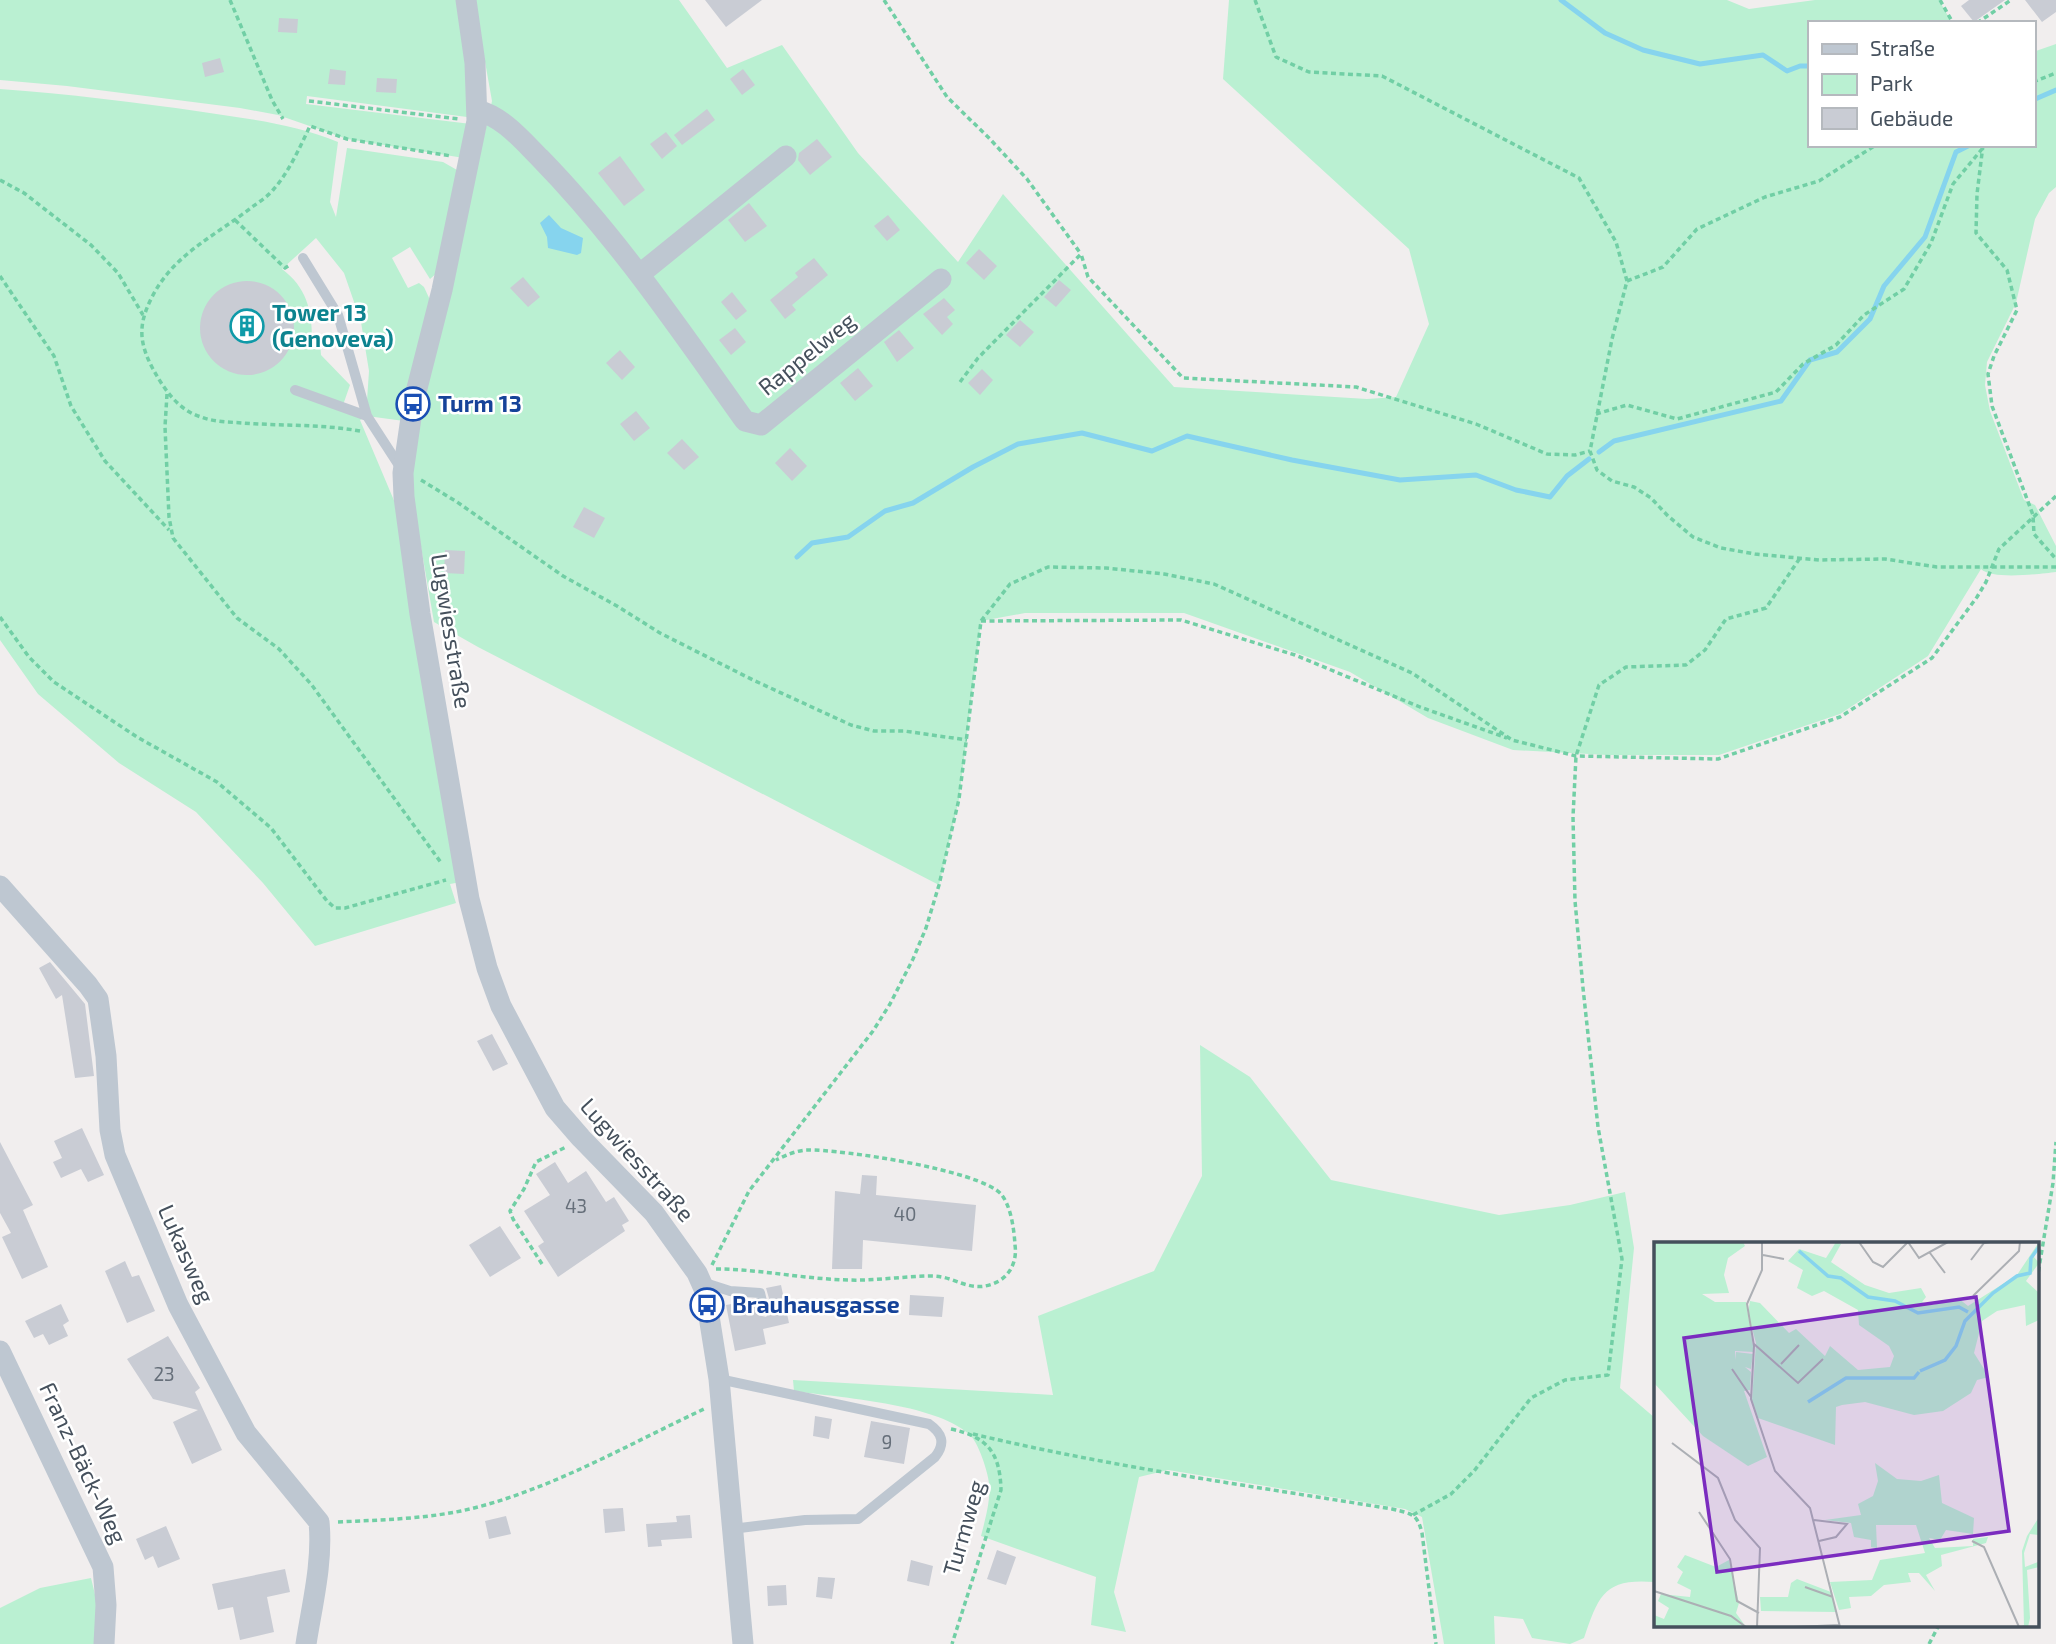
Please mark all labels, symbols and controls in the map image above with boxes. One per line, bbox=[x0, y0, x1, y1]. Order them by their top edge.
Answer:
legend bbox=[1808, 21, 2035, 147]
text: Straße bbox=[1870, 35, 1935, 60]
text: Park bbox=[1870, 70, 1913, 95]
text: Gebäude bbox=[1870, 105, 1953, 130]
place label: Tower 13 (Genoveva) bbox=[272, 298, 394, 352]
street label: Rappelweg bbox=[752, 306, 861, 401]
building icon: Tower 13 (Genoveva) bbox=[228, 307, 266, 345]
bus stop icon: Turm 13 bbox=[394, 385, 432, 423]
place label: Turm 13 bbox=[438, 389, 522, 417]
street label: Lugwiesstraße bbox=[426, 551, 478, 710]
street label: Lugwiesstraße bbox=[575, 1092, 701, 1227]
house number: 43 bbox=[565, 1194, 587, 1217]
street label: Lukasweg bbox=[153, 1200, 221, 1307]
house number: 40 bbox=[893, 1202, 917, 1225]
inset map bbox=[1654, 1242, 2038, 1626]
bus stop icon: Brauhausgasse bbox=[688, 1286, 726, 1324]
place label: Brauhausgasse bbox=[732, 1290, 900, 1318]
house number: 23 bbox=[153, 1362, 175, 1385]
street label: Franz-Bäck-Weg bbox=[34, 1377, 134, 1548]
house number: 9 bbox=[882, 1430, 892, 1453]
street label: Turmweg bbox=[936, 1477, 990, 1579]

